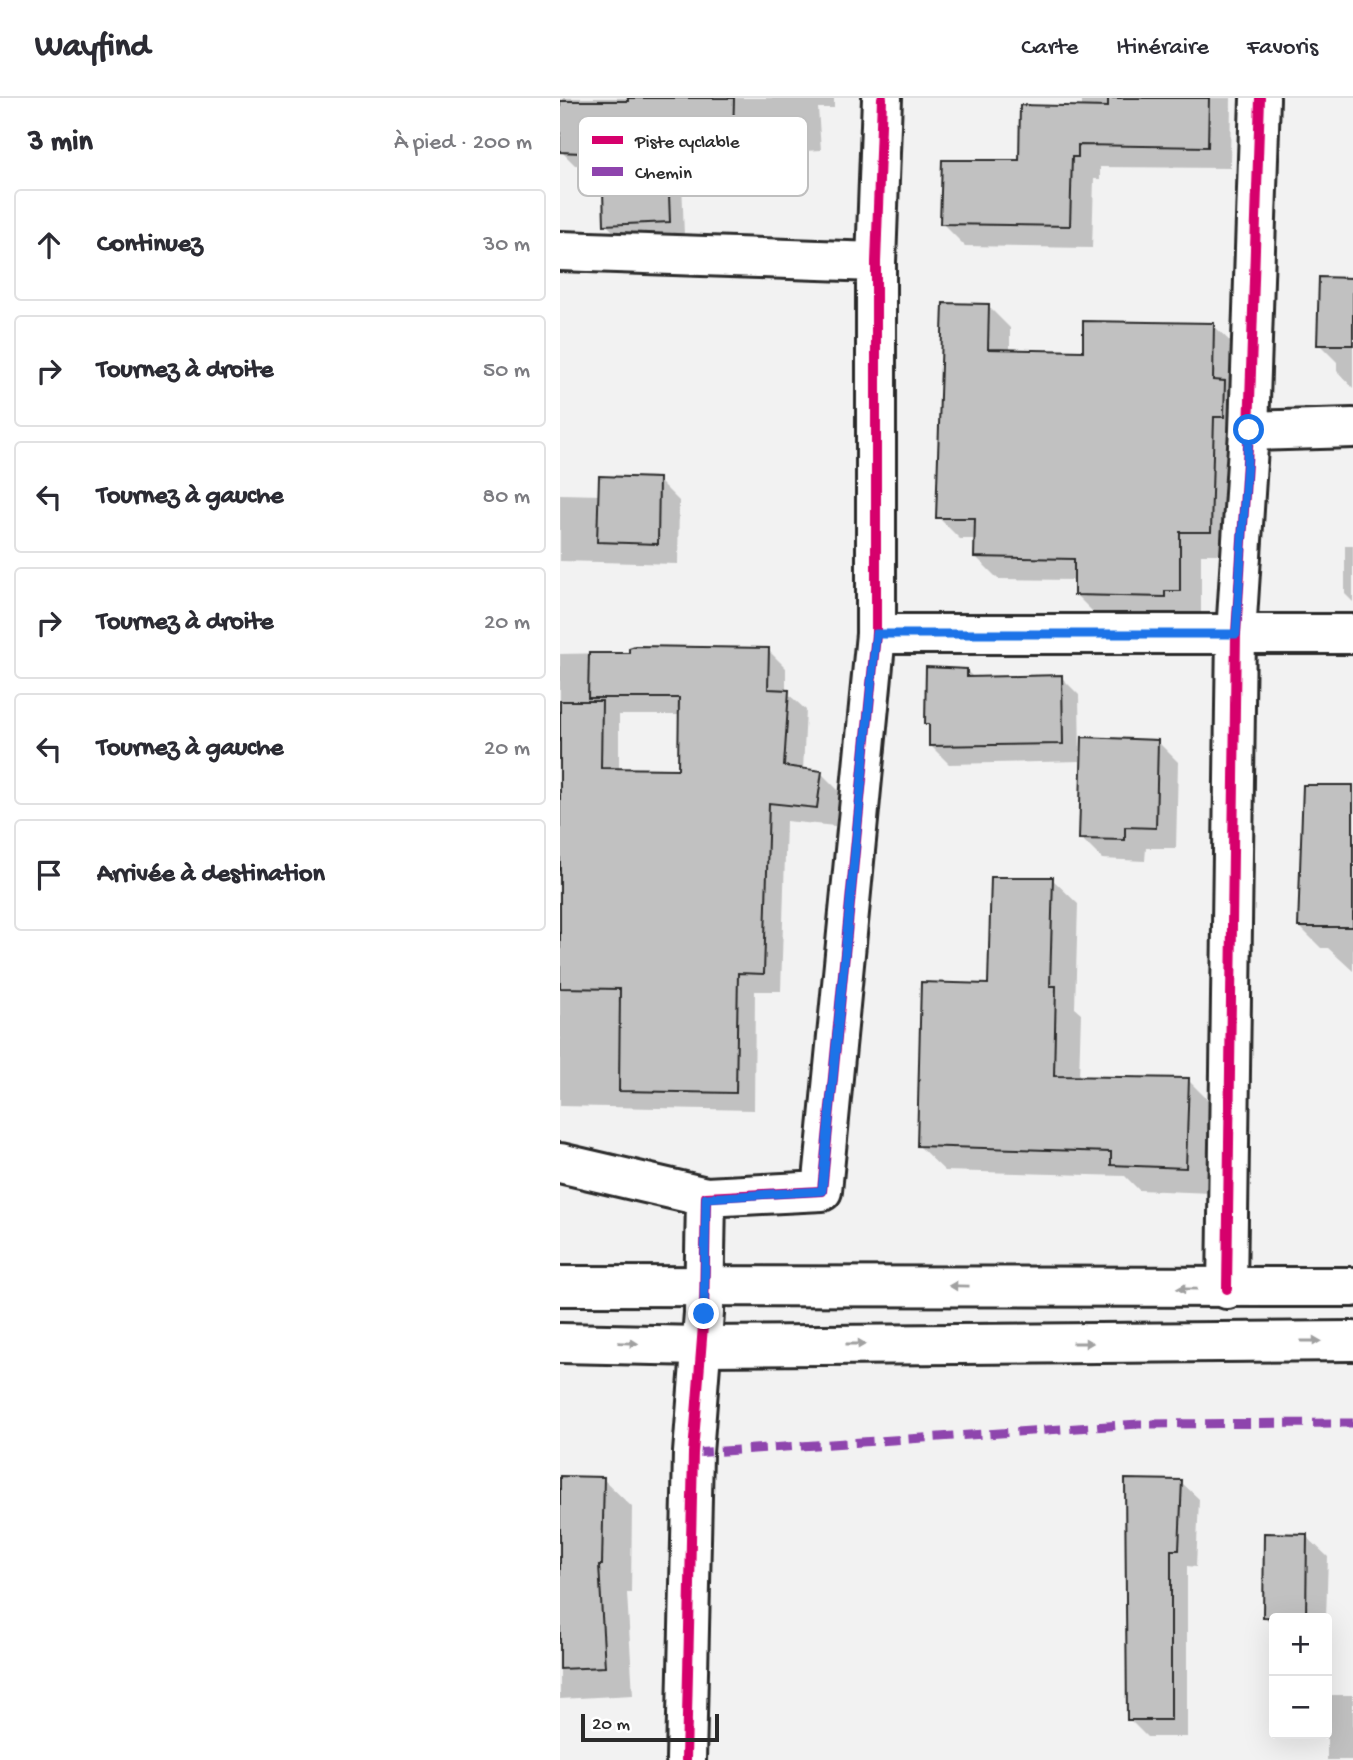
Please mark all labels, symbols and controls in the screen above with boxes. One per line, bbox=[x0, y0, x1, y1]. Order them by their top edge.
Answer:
text: Wayfind bbox=[35, 29, 150, 67]
text: Carte bbox=[1021, 34, 1078, 63]
text: Itinéraire bbox=[1116, 34, 1209, 63]
text: Favoris bbox=[1247, 34, 1318, 63]
legend bbox=[578, 116, 808, 196]
text: 3 min bbox=[28, 126, 93, 161]
text: À pied · 200 m bbox=[394, 130, 532, 157]
text: Piste cyclable bbox=[634, 132, 740, 155]
text: Chemin bbox=[635, 163, 692, 186]
icon: ahead bbox=[30, 226, 68, 264]
text: Continuez bbox=[97, 230, 203, 261]
text: 30 m bbox=[483, 232, 530, 259]
icon: right bbox=[30, 352, 68, 390]
text: Tournez à droite bbox=[97, 356, 274, 387]
text: 50 m bbox=[483, 358, 530, 385]
route start bbox=[1233, 414, 1264, 445]
icon: left bbox=[30, 478, 68, 516]
text: Tournez à gauche bbox=[97, 482, 284, 513]
text: 80 m bbox=[483, 484, 530, 511]
icon: right bbox=[30, 604, 68, 642]
text: Tournez à droite bbox=[97, 608, 274, 639]
text: 20 m bbox=[484, 610, 530, 637]
icon: left bbox=[30, 730, 68, 768]
text: Tournez à gauche bbox=[97, 734, 284, 765]
text: 20 m bbox=[484, 736, 530, 763]
icon: arrive bbox=[30, 856, 68, 894]
text: Arrivée à destination bbox=[97, 860, 325, 891]
one-way arrow bbox=[948, 1281, 970, 1292]
one-way arrow bbox=[1176, 1283, 1198, 1295]
route end bbox=[688, 1298, 719, 1329]
one-way arrow bbox=[1300, 1335, 1322, 1347]
one-way arrow bbox=[617, 1337, 639, 1349]
one-way arrow bbox=[1072, 1337, 1094, 1349]
one-way arrow bbox=[845, 1338, 867, 1350]
map controls bbox=[1269, 1613, 1332, 1739]
button: + bbox=[1269, 1613, 1332, 1676]
button: − bbox=[1269, 1676, 1332, 1739]
scale bar bbox=[581, 1711, 719, 1743]
text: 20 m bbox=[592, 1714, 630, 1737]

